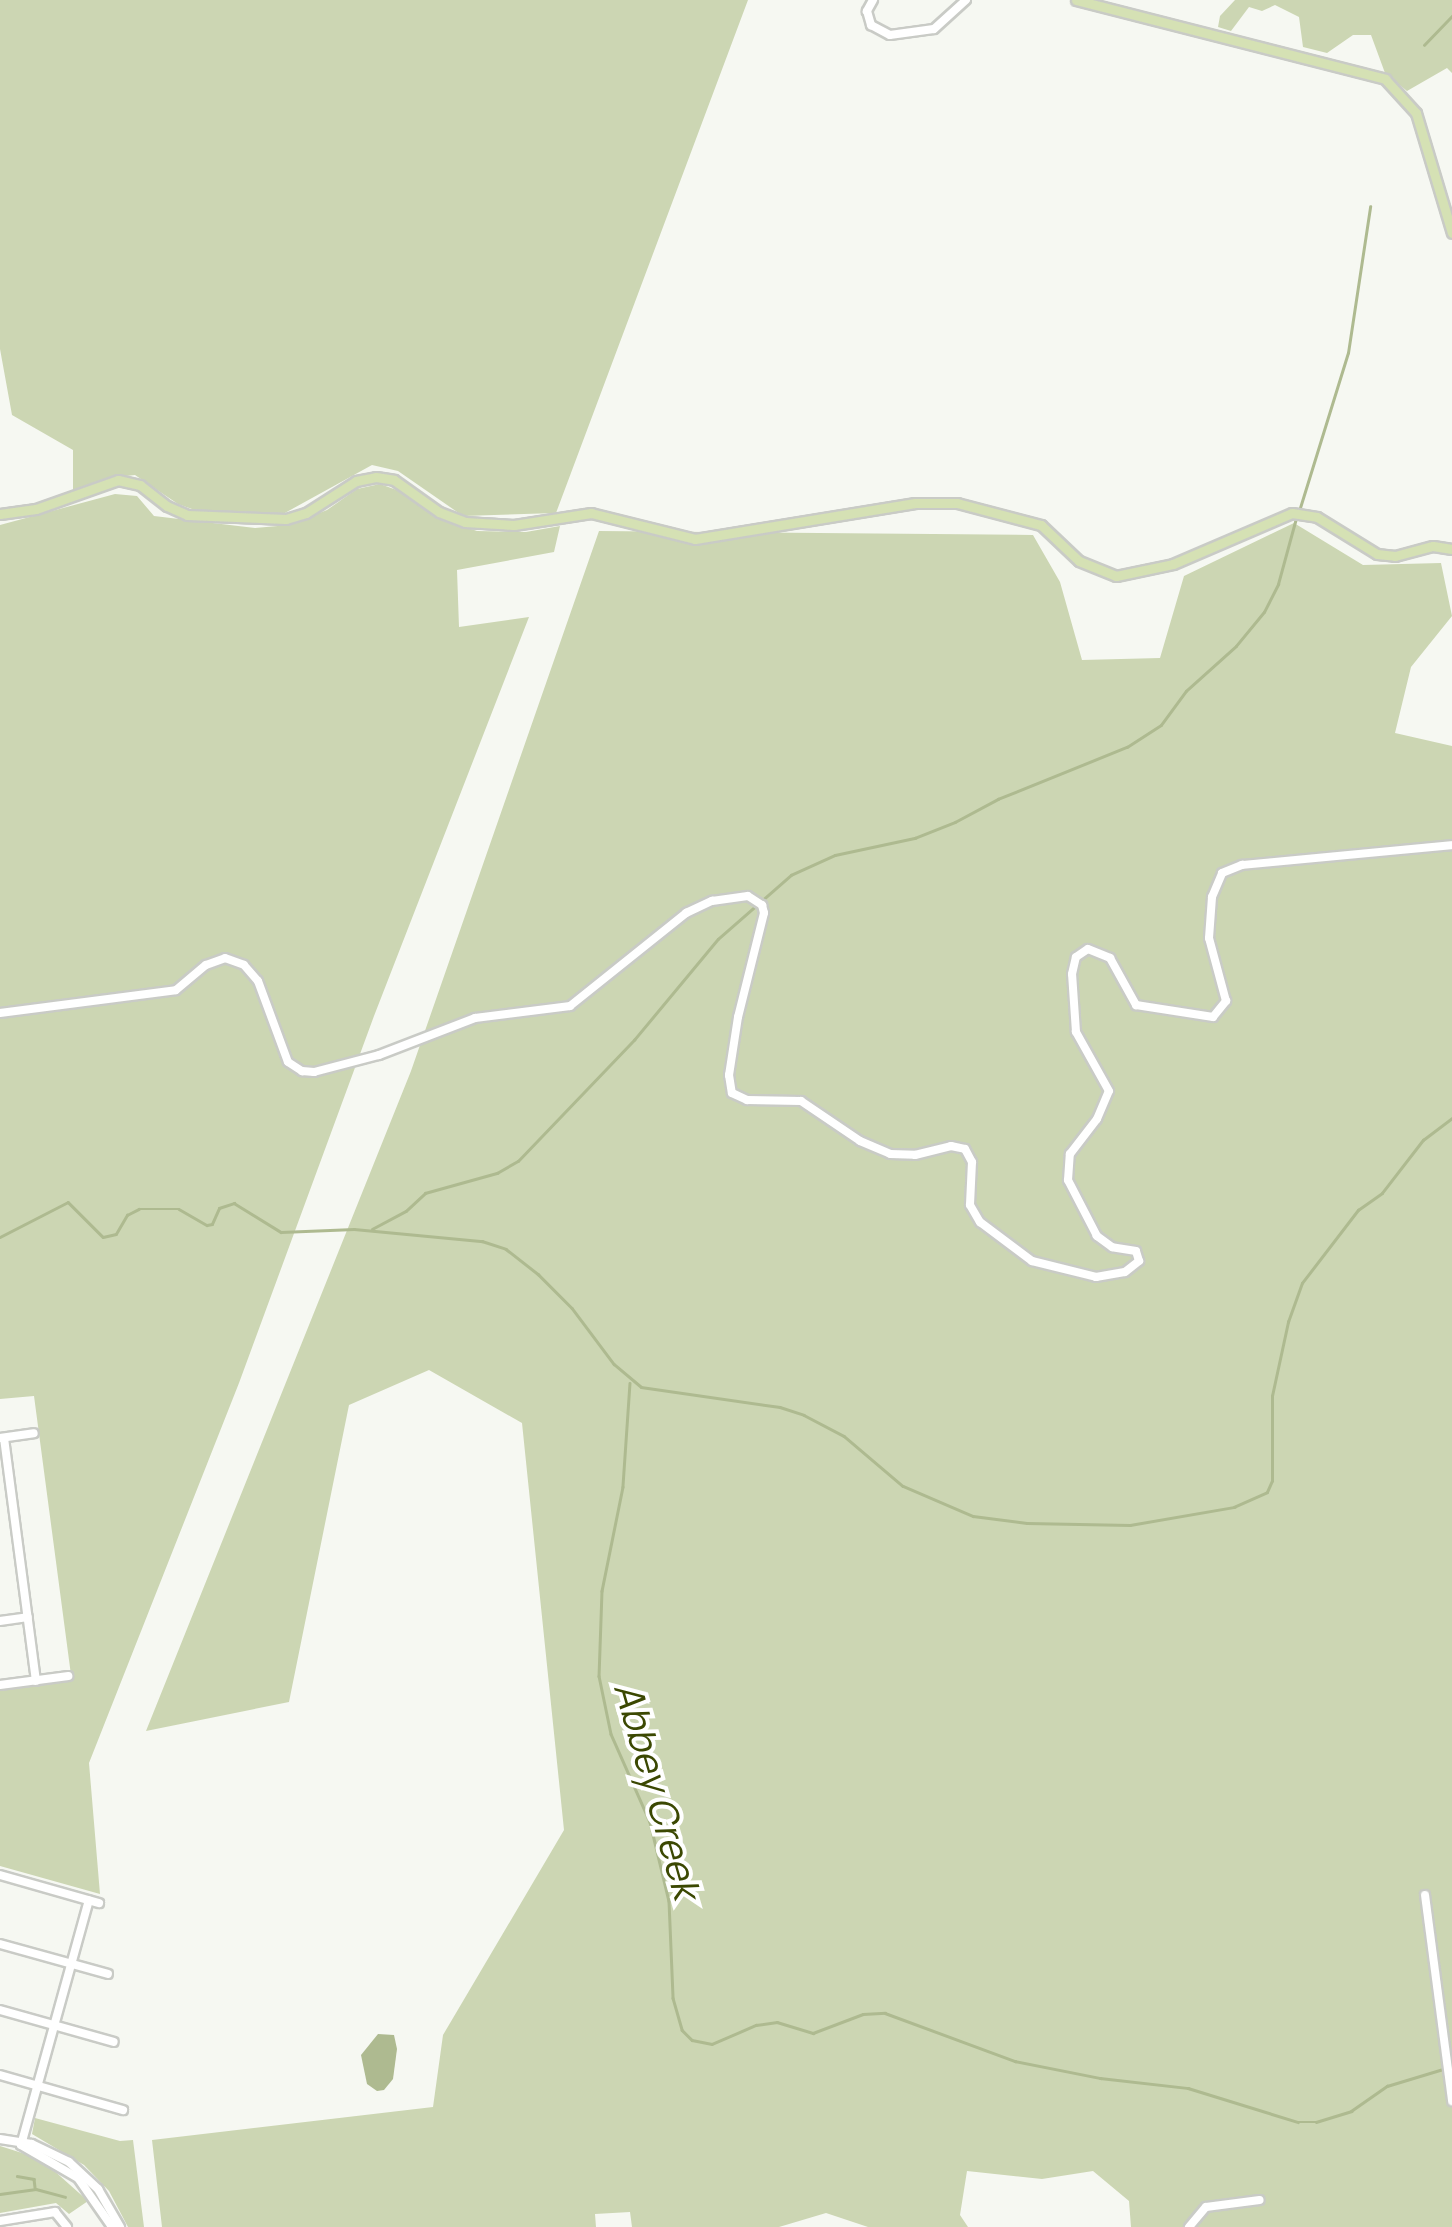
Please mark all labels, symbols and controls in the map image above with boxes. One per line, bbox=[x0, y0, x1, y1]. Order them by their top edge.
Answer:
water label: Abbey Creek bbox=[605, 1677, 711, 1903]

